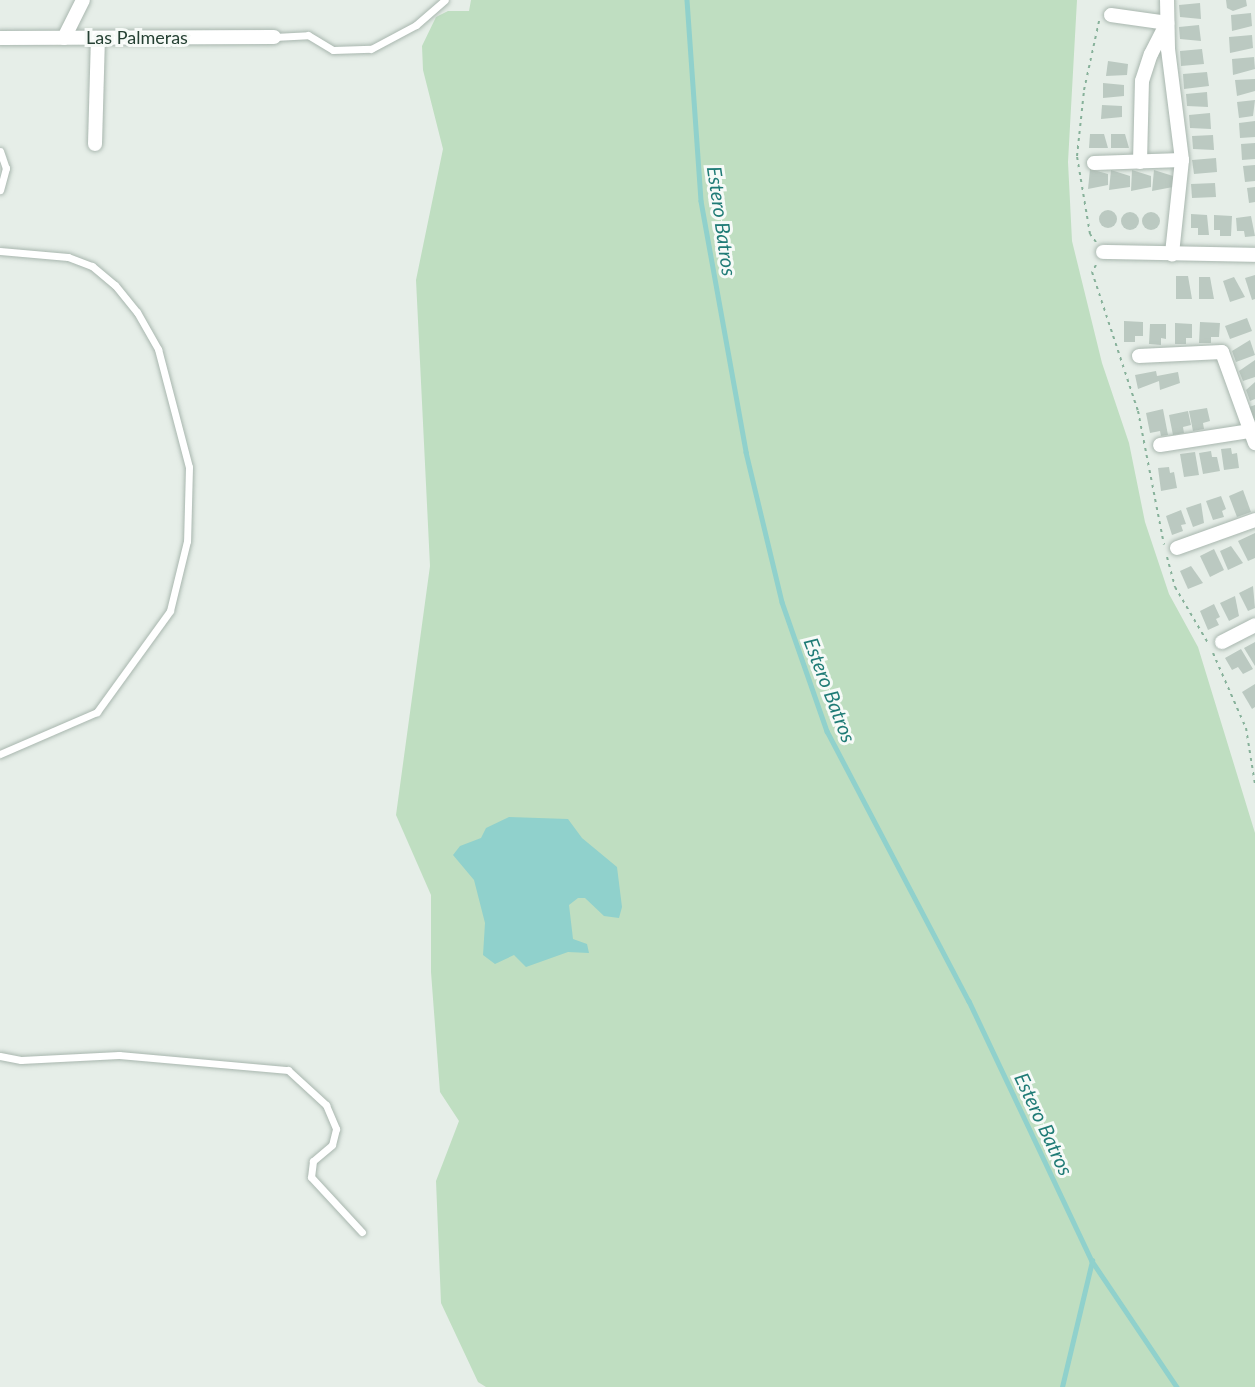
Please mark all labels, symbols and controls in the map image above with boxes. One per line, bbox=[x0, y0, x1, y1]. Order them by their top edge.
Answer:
street label: Las Palmeras bbox=[86, 26, 188, 48]
water label: Estero Batros bbox=[702, 165, 742, 277]
water label: Estero Batros bbox=[799, 634, 861, 746]
water label: Estero Batros bbox=[1010, 1069, 1078, 1179]

